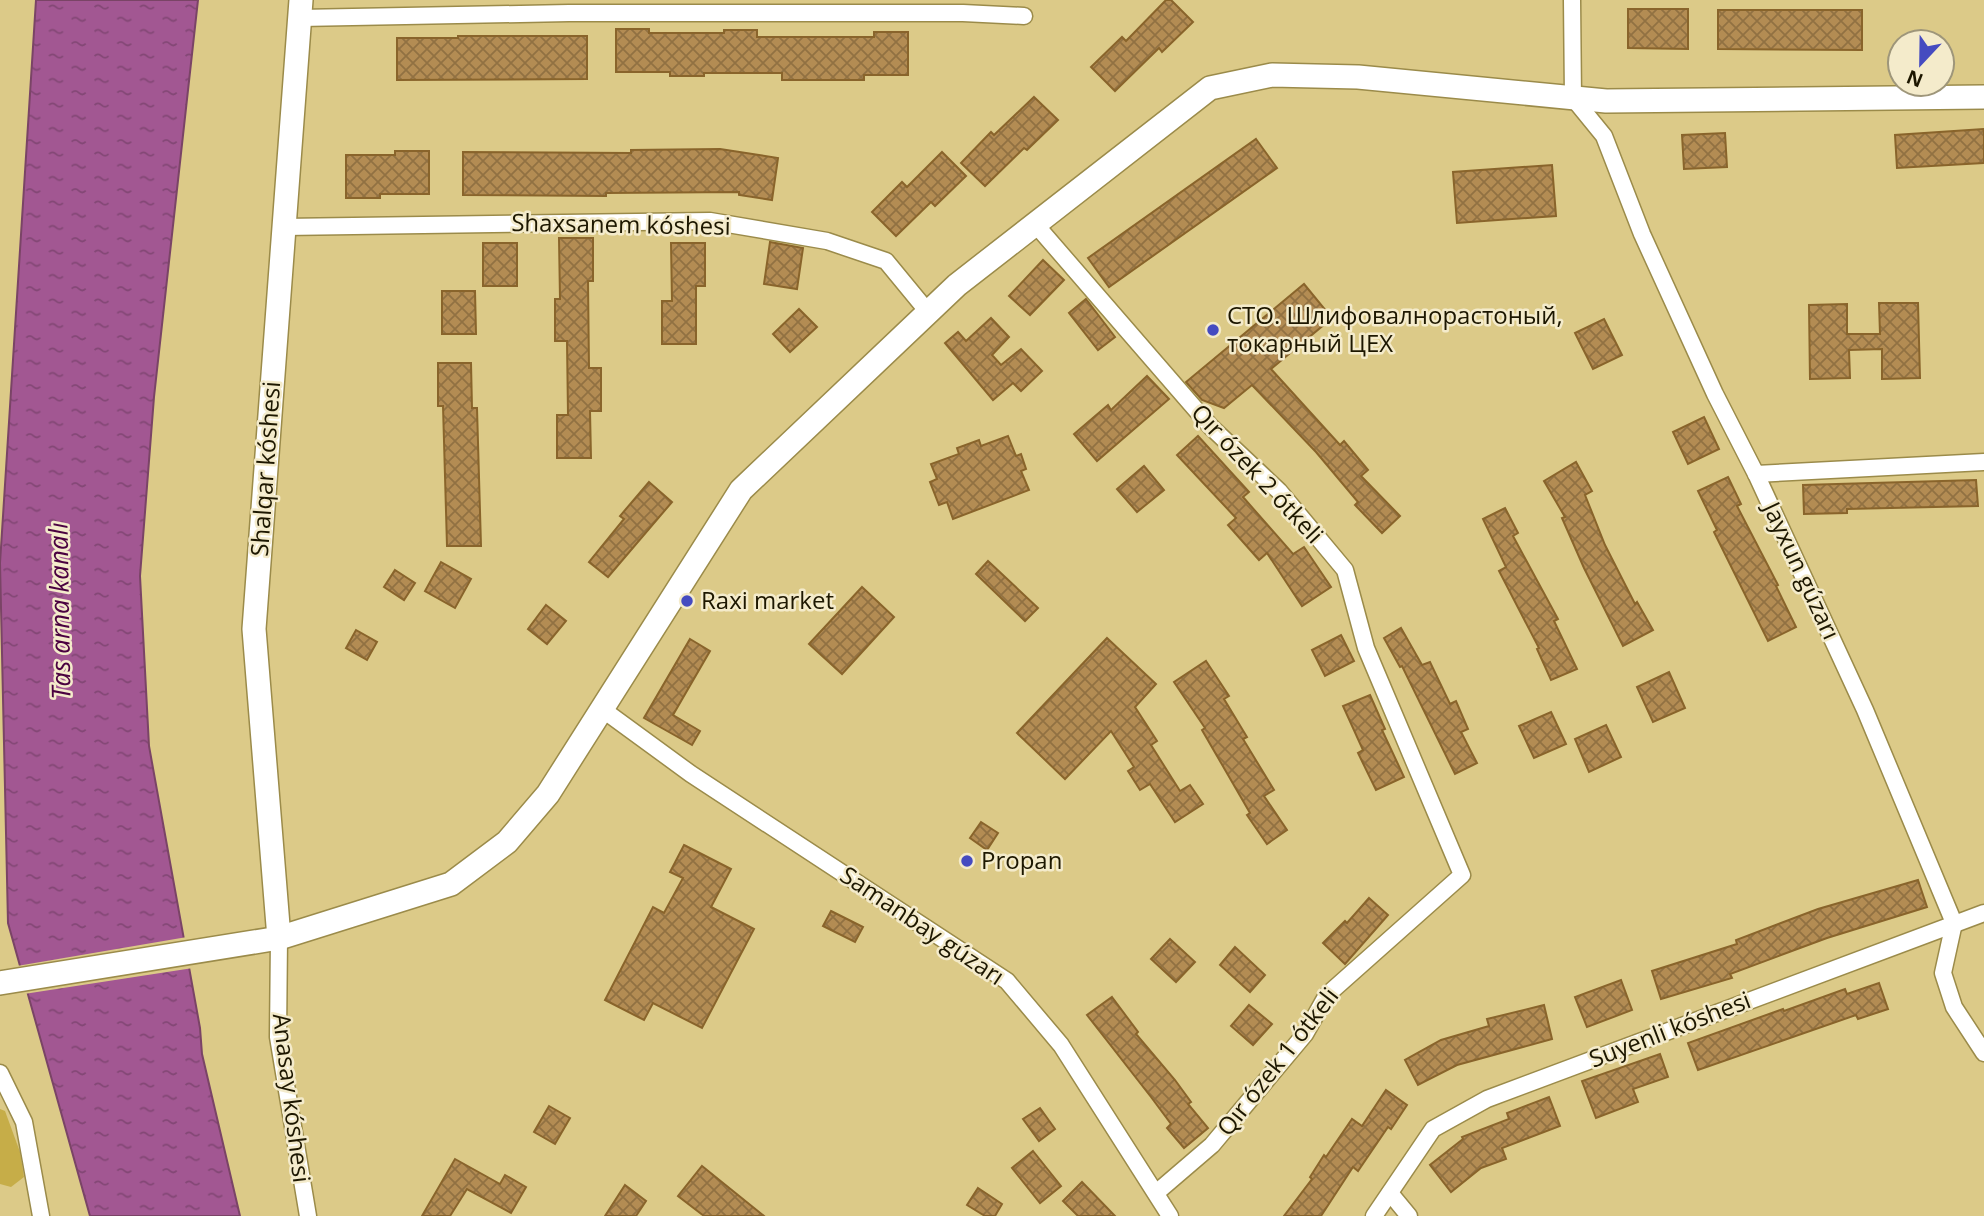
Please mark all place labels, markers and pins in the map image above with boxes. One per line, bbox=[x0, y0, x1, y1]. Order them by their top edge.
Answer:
place label: СТО. Шлифовалнорастоный, токарный ЦЕХ bbox=[1227, 298, 1563, 359]
marker: СТО. Шлифовалнорастоный, токарный ЦЕХ bbox=[1205, 322, 1221, 338]
place label: Raxi market bbox=[701, 583, 834, 616]
marker: Raxi market bbox=[679, 593, 695, 609]
place label: Propan bbox=[981, 843, 1062, 876]
marker: Propan bbox=[959, 853, 975, 869]

